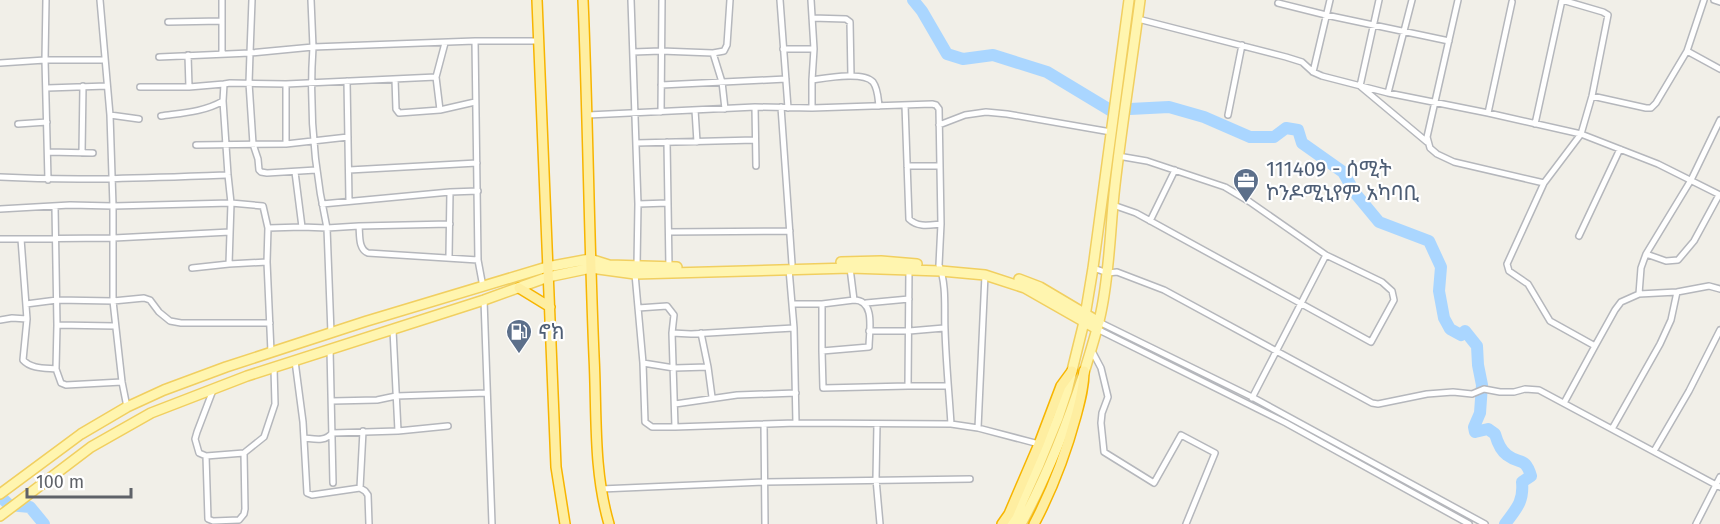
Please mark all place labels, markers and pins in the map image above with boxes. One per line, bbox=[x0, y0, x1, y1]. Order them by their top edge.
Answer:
place label: 111409 - ሰሚት ኮንዶሚኒየም አካባቢ bbox=[1266, 156, 1420, 206]
office icon: 111409 - ሰሚት ኮንዶሚኒየም አካባቢ bbox=[1231, 166, 1261, 204]
fuel station icon: ኖክ bbox=[504, 317, 534, 355]
place label: ኖክ bbox=[538, 319, 565, 345]

